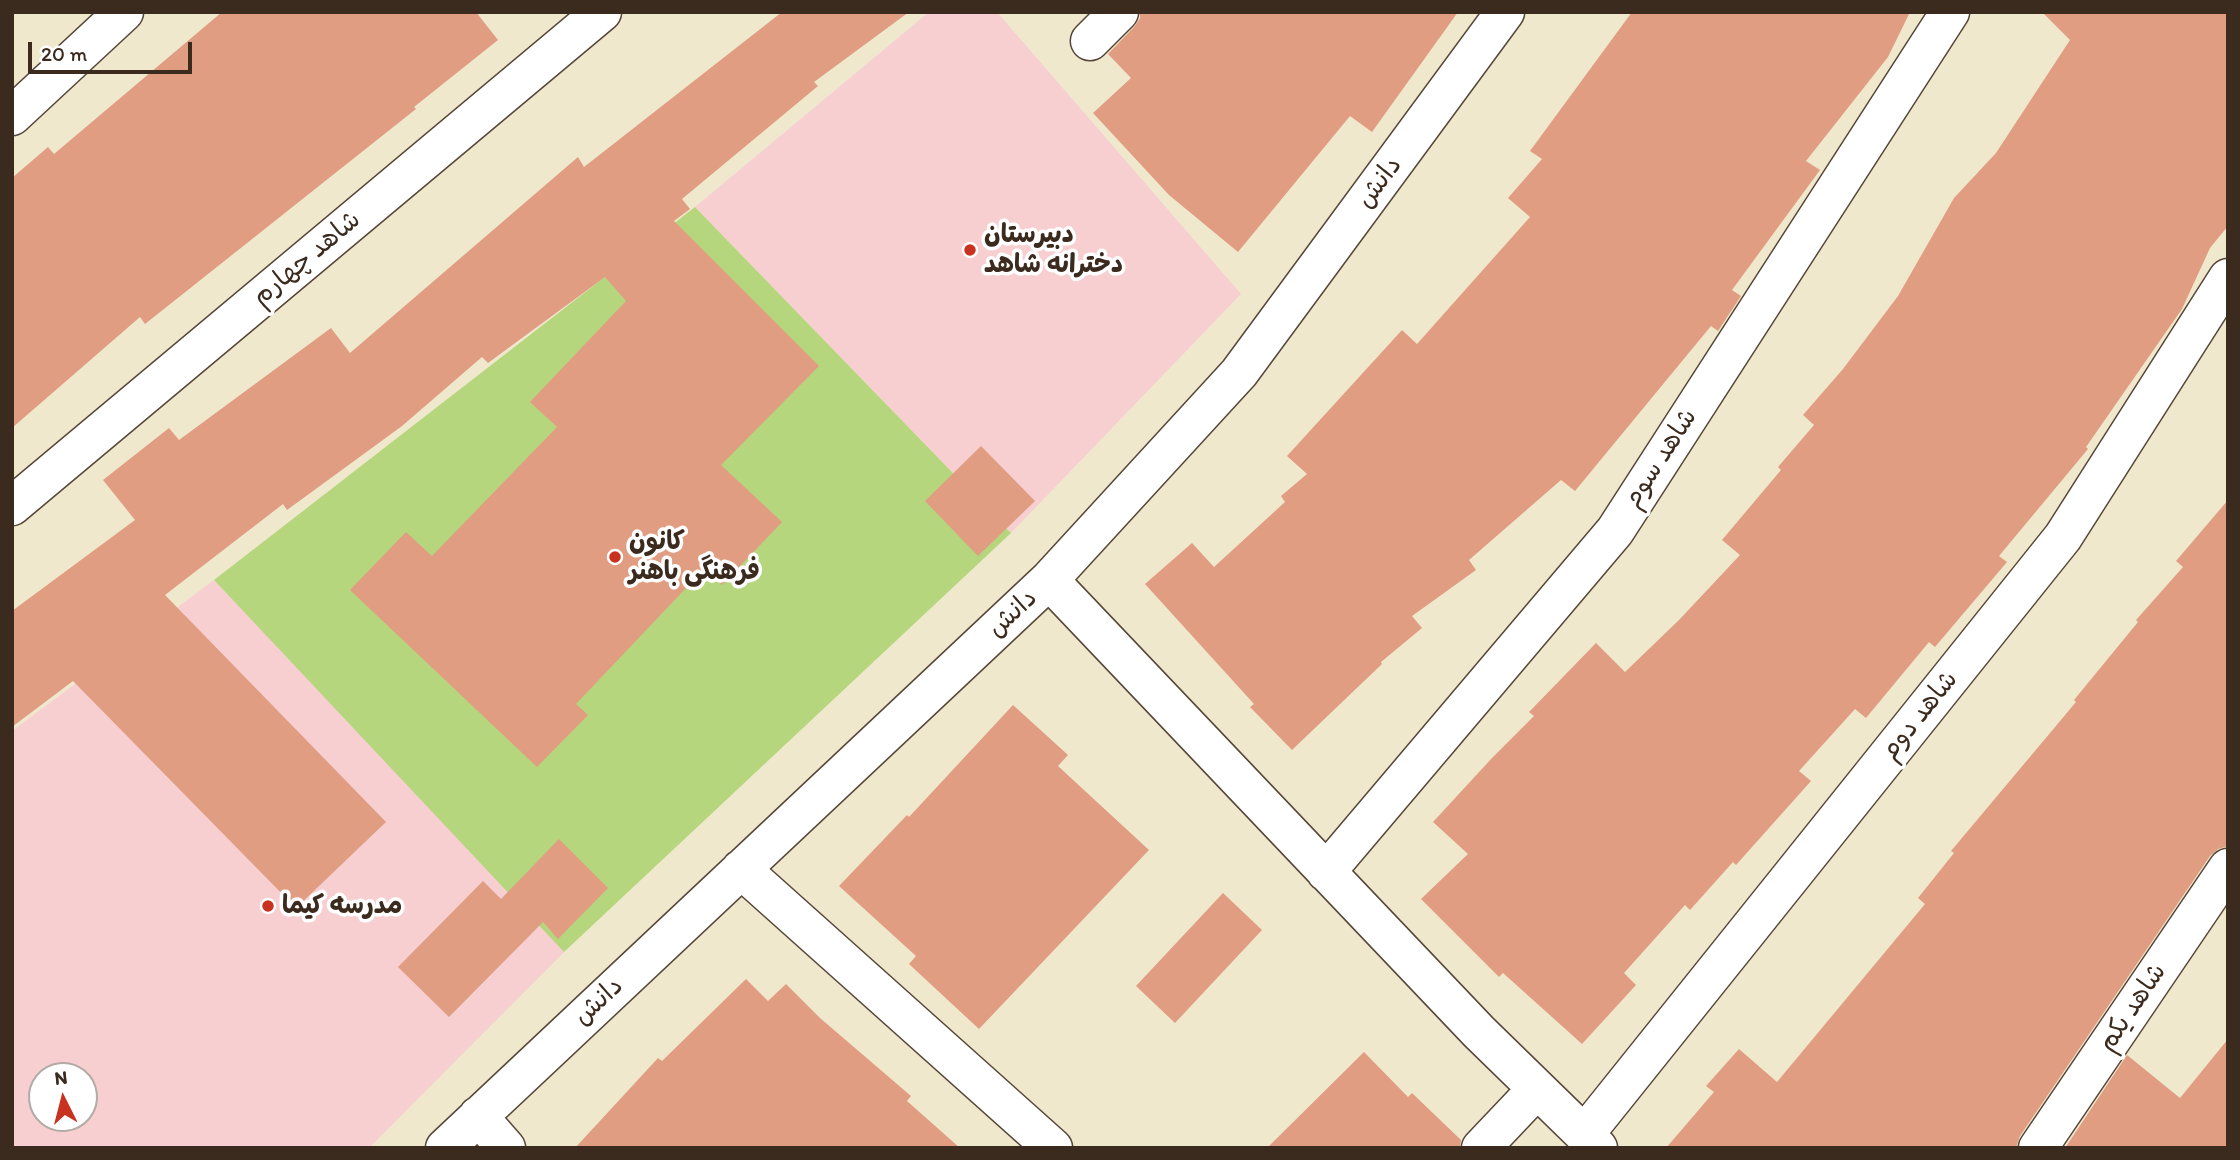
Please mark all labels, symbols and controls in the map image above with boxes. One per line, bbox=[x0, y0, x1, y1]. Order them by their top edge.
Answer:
scale bar bbox=[32, 28, 196, 72]
text: 20 m bbox=[41, 41, 87, 66]
street label: دانش bbox=[1351, 151, 1409, 215]
street label: شاهد چهارم bbox=[247, 205, 367, 313]
place label: دبیرستان دخترانه شاهد bbox=[984, 219, 1123, 280]
marker: دبیرستان دخترانه شاهد bbox=[962, 242, 978, 258]
street label: شاهد سوم bbox=[1617, 403, 1705, 515]
place label: کانون فرهنگی باهنر bbox=[629, 526, 760, 588]
marker: کانون فرهنگی باهنر bbox=[607, 549, 623, 565]
street label: دانش bbox=[982, 583, 1044, 645]
street label: شاهد دوم bbox=[1875, 665, 1965, 767]
place label: مدرسه کیما bbox=[282, 890, 402, 922]
marker: مدرسه کیما bbox=[260, 898, 276, 914]
street label: شاهد یکم bbox=[2092, 958, 2174, 1058]
street label: دانش bbox=[568, 971, 630, 1033]
north arrow bbox=[28, 1062, 98, 1132]
text: N bbox=[53, 1066, 69, 1090]

